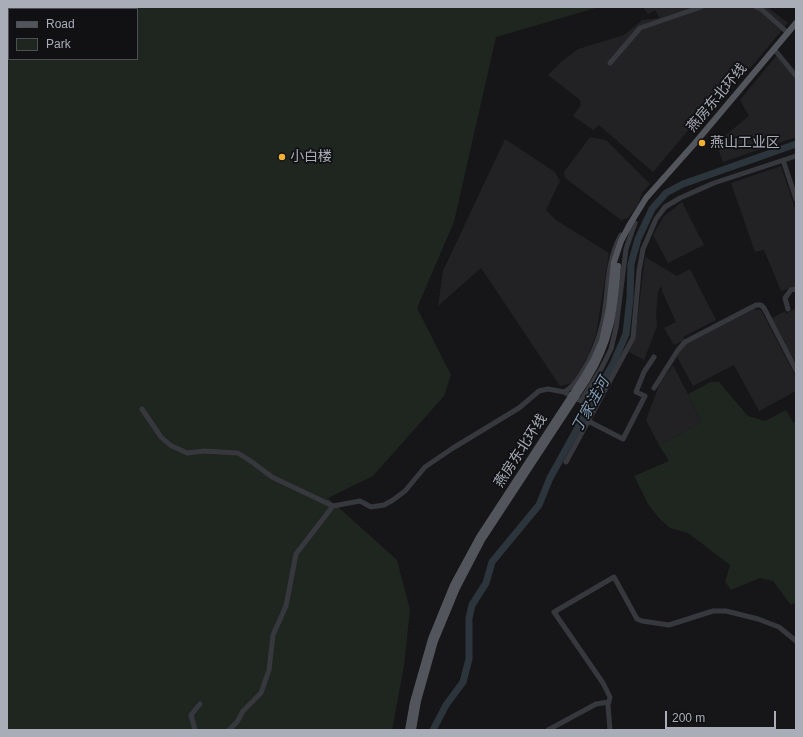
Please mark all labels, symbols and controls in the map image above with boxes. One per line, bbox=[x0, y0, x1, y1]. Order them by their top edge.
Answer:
legend bbox=[8, 8, 138, 60]
text: Road bbox=[46, 17, 75, 31]
text: Park bbox=[46, 37, 71, 51]
street label: 燕房东北环线 bbox=[684, 60, 750, 136]
place label: 燕山工业区 bbox=[710, 135, 780, 151]
marker: 燕山工业区 bbox=[697, 138, 707, 148]
place label: 小白楼 bbox=[290, 149, 332, 165]
marker: 小白楼 bbox=[277, 152, 287, 162]
water label: 丁家洼河 bbox=[569, 374, 613, 436]
street label: 燕房东北环线 bbox=[491, 411, 551, 491]
scale bar bbox=[667, 703, 778, 729]
text: 200 m bbox=[672, 711, 705, 725]

